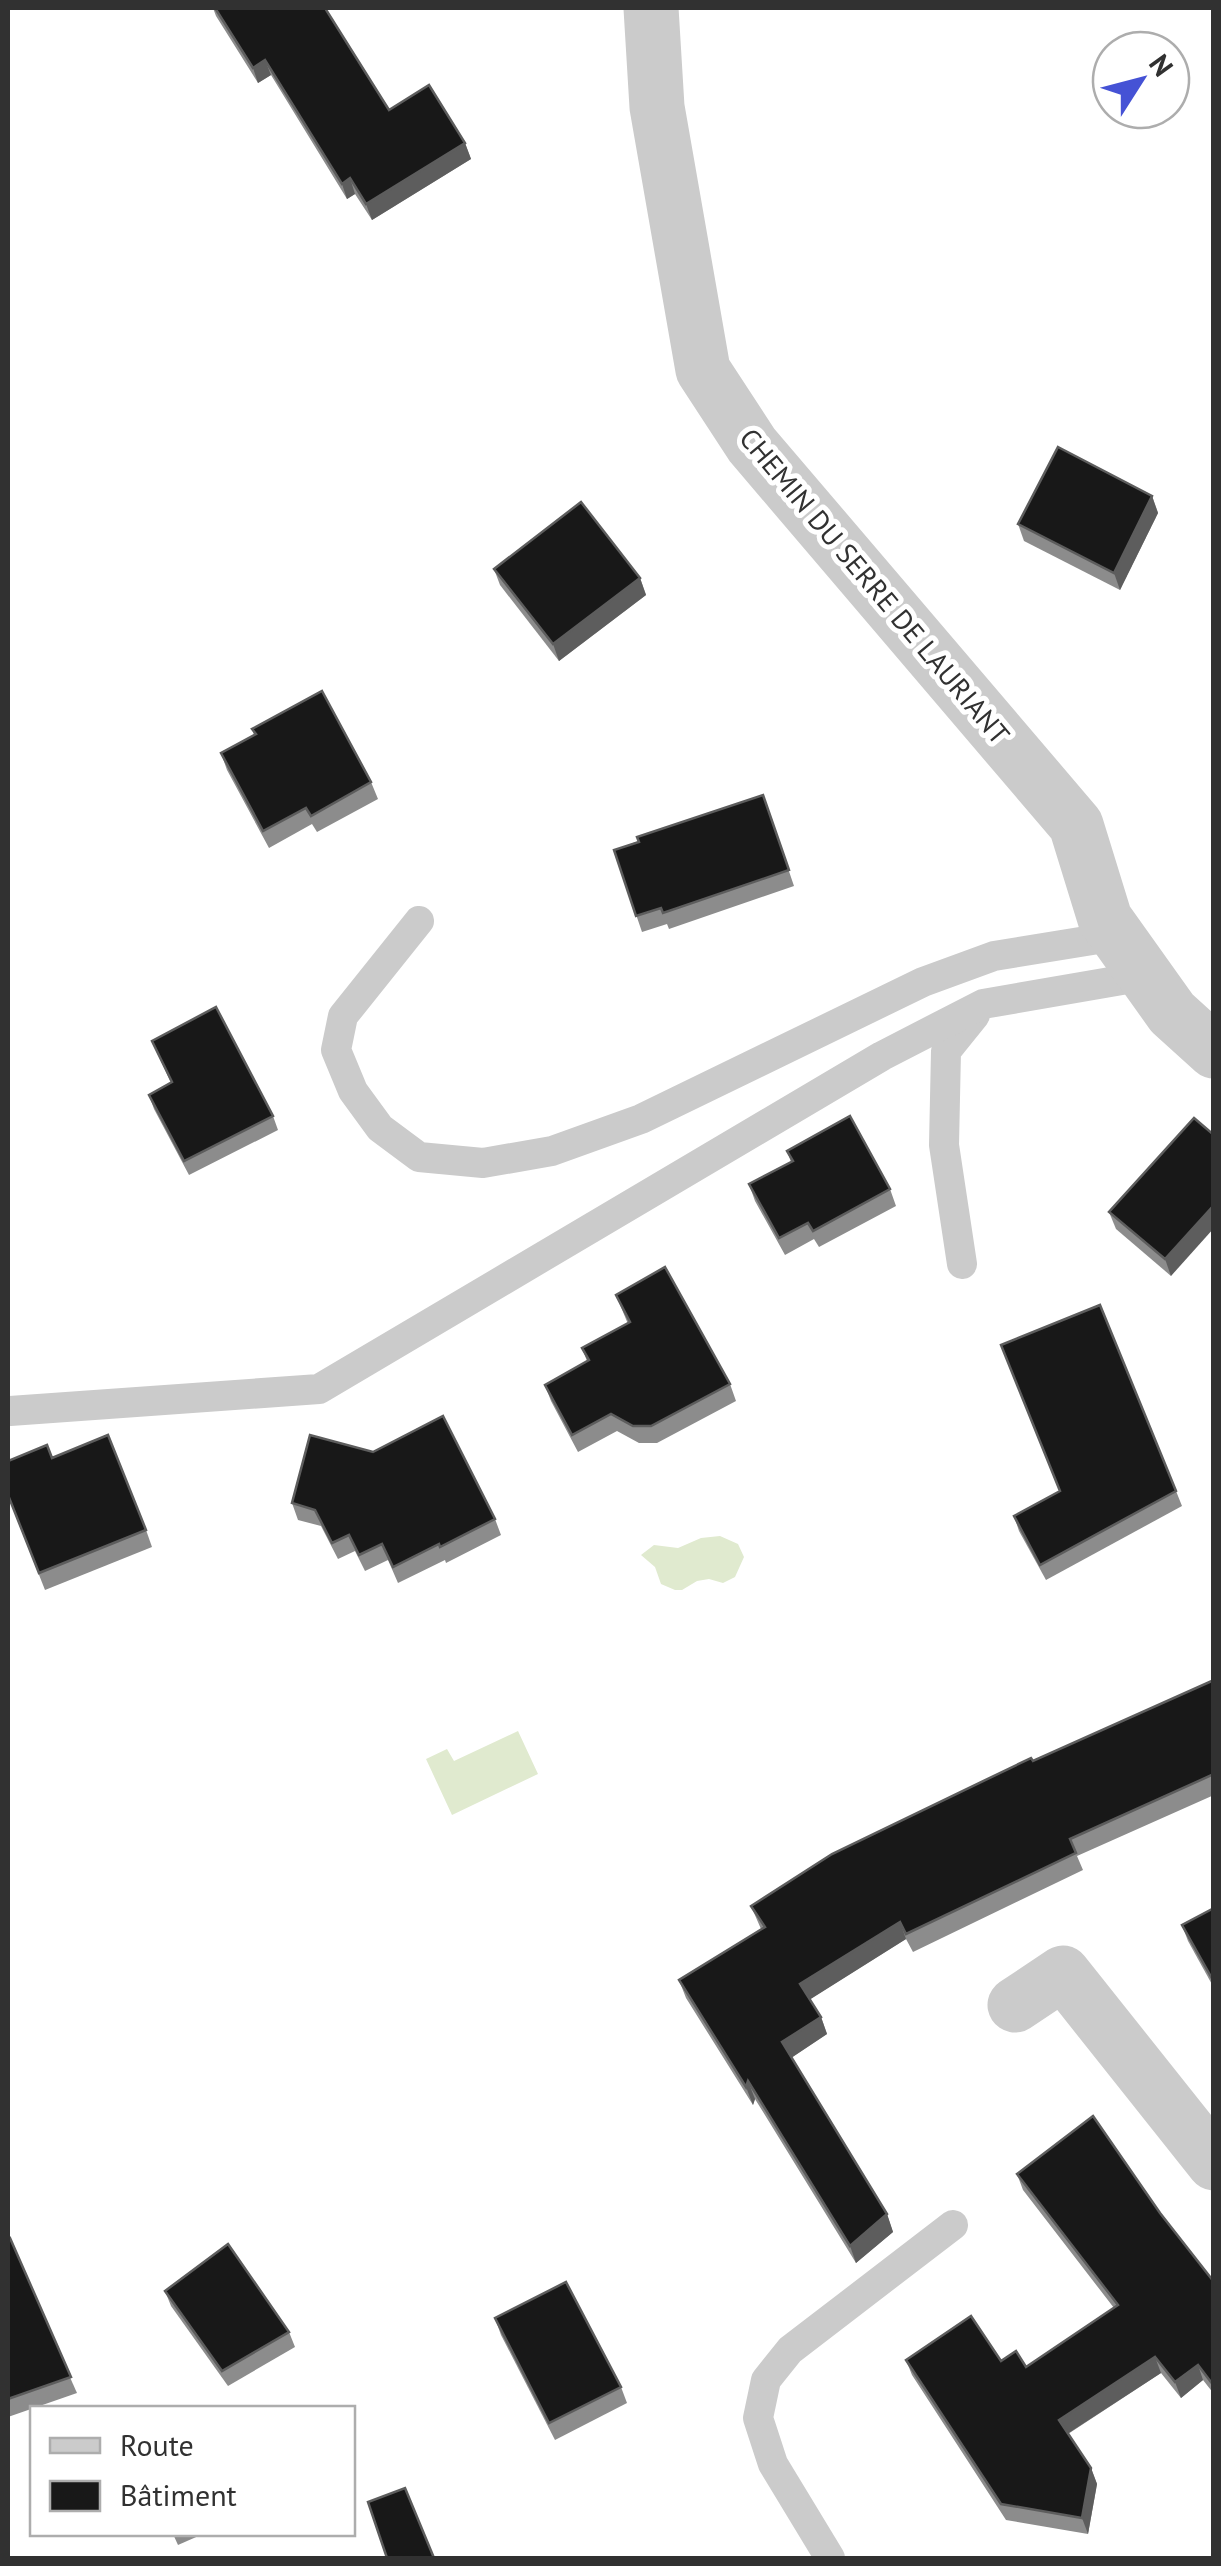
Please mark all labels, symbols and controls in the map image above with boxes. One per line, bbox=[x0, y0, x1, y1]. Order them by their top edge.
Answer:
north arrow bbox=[1091, 30, 1191, 130]
text: N bbox=[1141, 47, 1182, 83]
street label: CHEMIN DU SERRE DE LAURIANT bbox=[732, 420, 1019, 752]
legend bbox=[30, 2406, 355, 2536]
text: Route bbox=[120, 2425, 194, 2464]
text: Bâtiment bbox=[120, 2475, 237, 2514]

